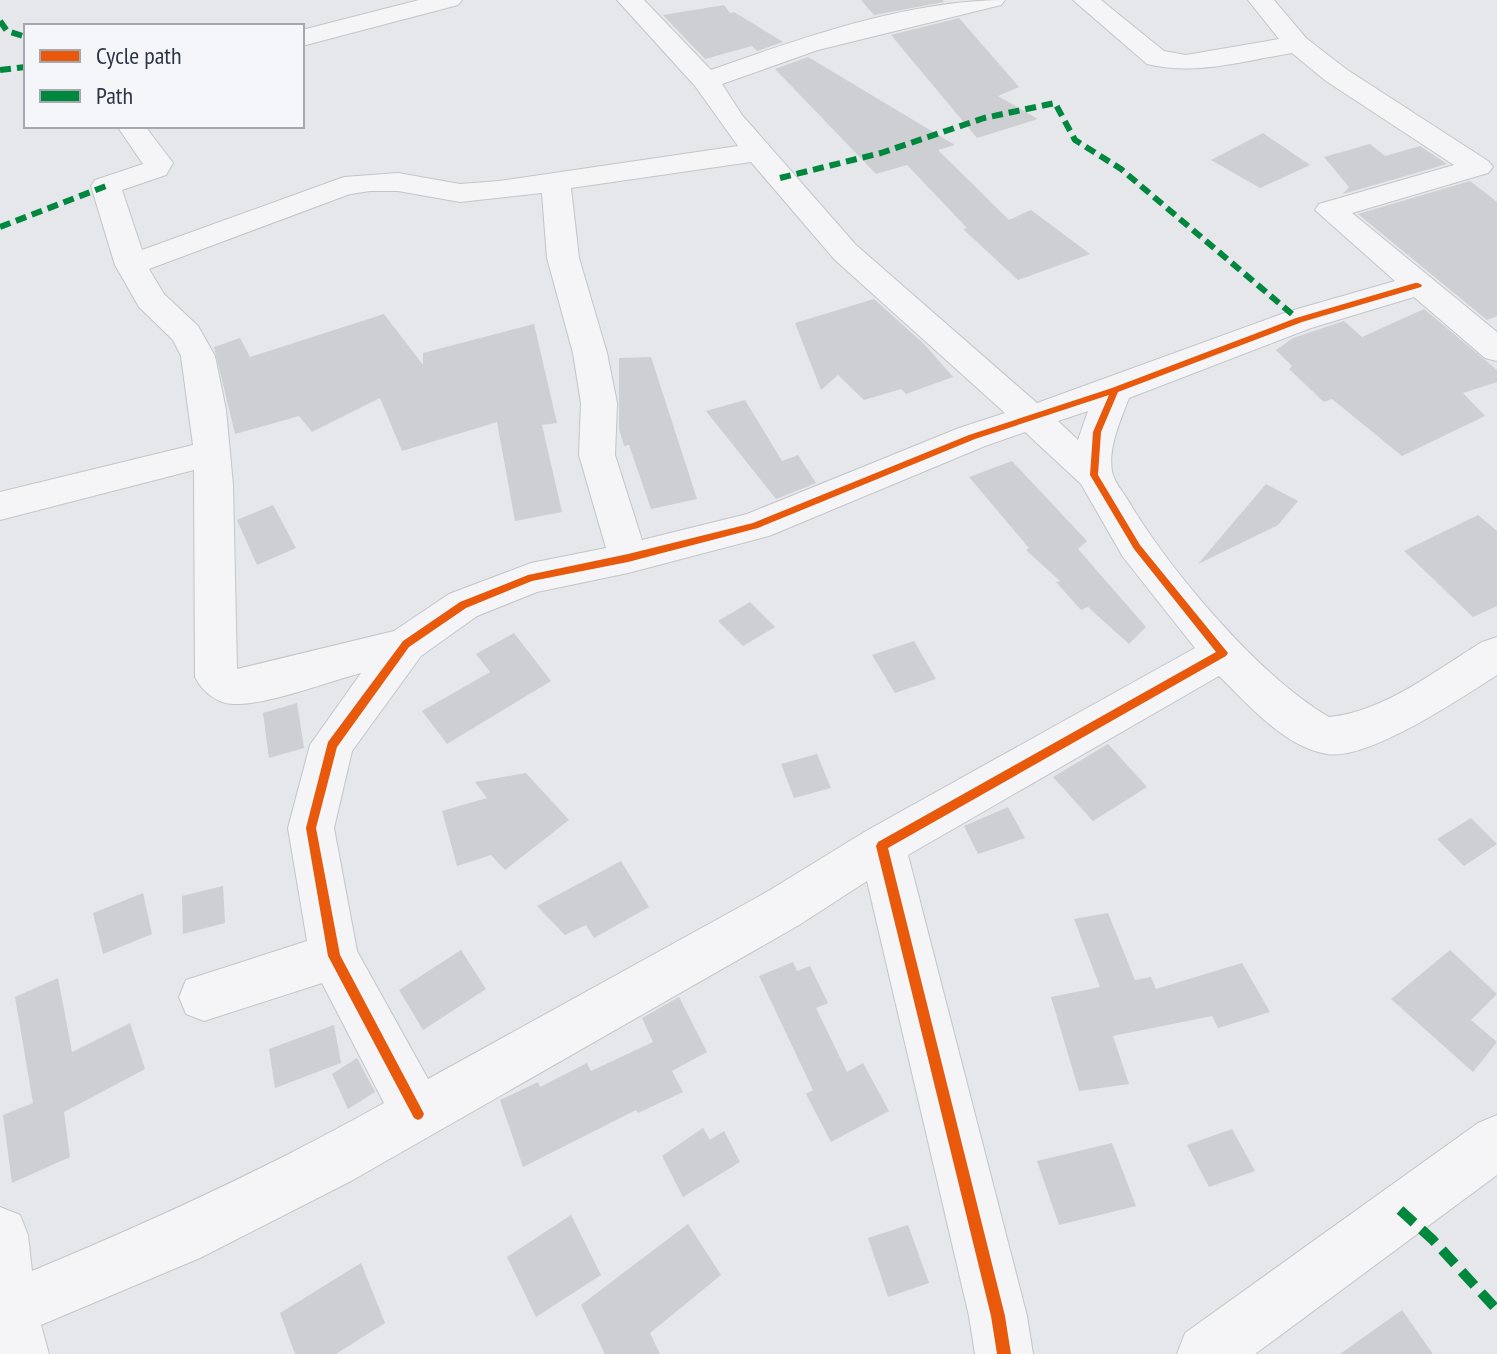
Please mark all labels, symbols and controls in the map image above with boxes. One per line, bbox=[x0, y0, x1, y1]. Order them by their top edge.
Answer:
legend bbox=[24, 24, 304, 128]
text: Cycle path bbox=[96, 40, 182, 71]
text: Path bbox=[96, 80, 133, 111]

